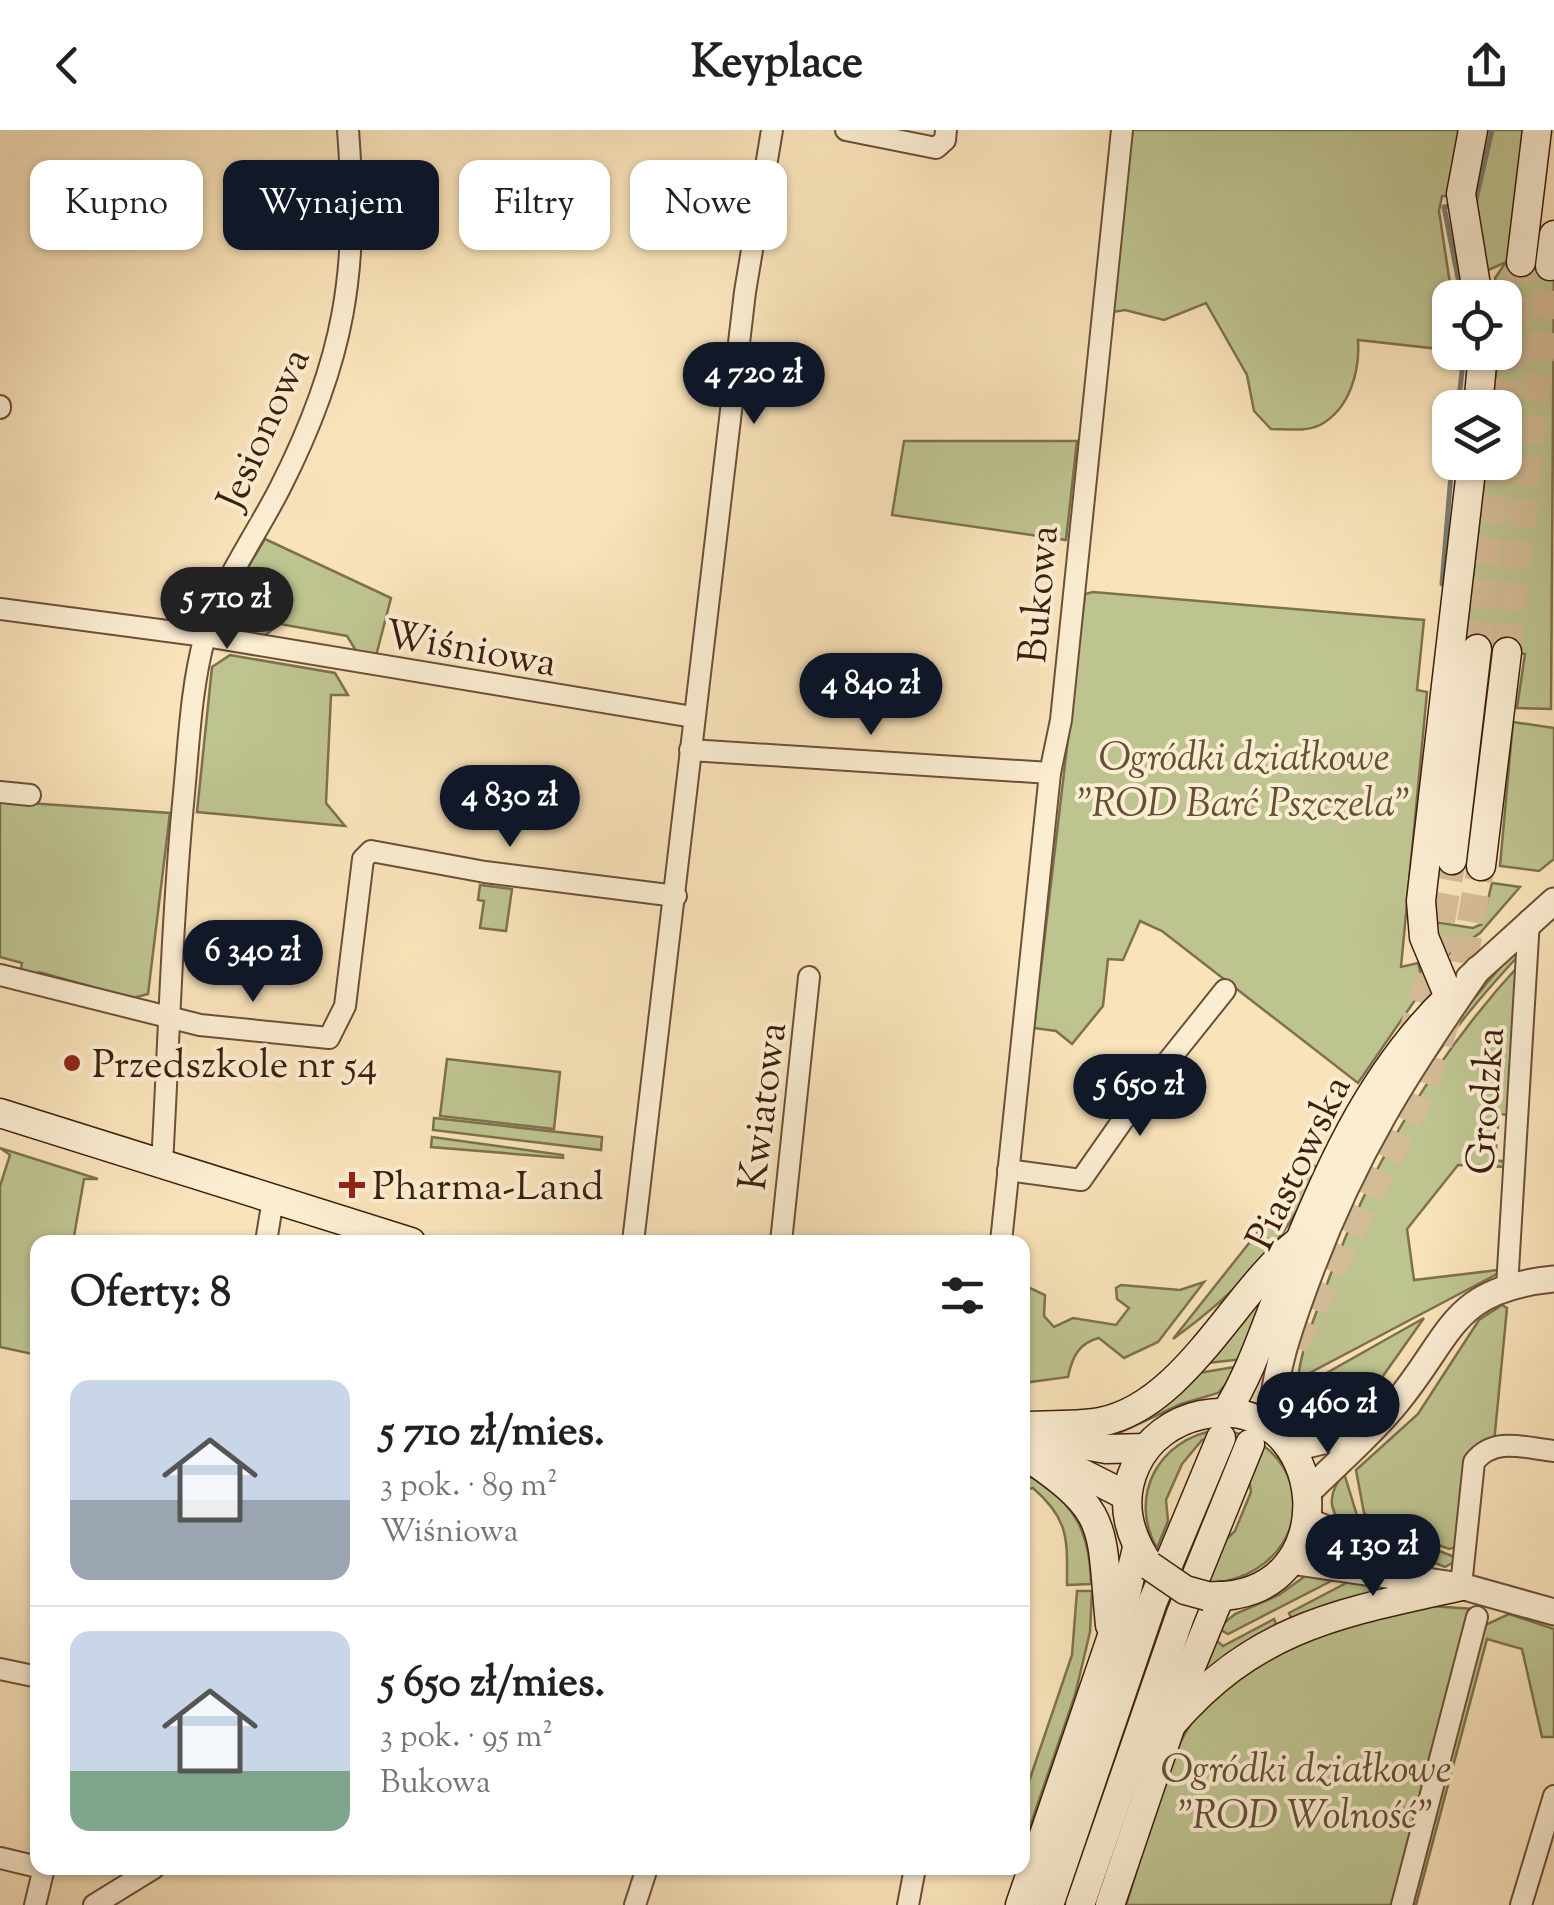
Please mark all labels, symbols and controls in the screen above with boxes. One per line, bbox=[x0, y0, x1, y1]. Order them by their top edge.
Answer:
text: Keyplace bbox=[691, 33, 863, 98]
icon: back bbox=[40, 38, 95, 93]
icon: share bbox=[1459, 38, 1514, 93]
chip: Kupno bbox=[30, 160, 203, 250]
chip: Wynajem bbox=[223, 160, 439, 250]
chip: Filtry bbox=[459, 160, 610, 250]
chip: Nowe bbox=[630, 160, 787, 250]
map controls bbox=[1432, 280, 1522, 480]
button: locate bbox=[1432, 280, 1522, 370]
street label: Jesionowa bbox=[204, 340, 327, 522]
pin: 4 720 zł bbox=[651, 342, 857, 427]
text: 4 720 zł bbox=[705, 351, 803, 397]
button: layers bbox=[1432, 390, 1522, 480]
street label: Bukowa bbox=[1007, 523, 1076, 666]
pin: 5 710 zł bbox=[124, 567, 330, 652]
text: 5 710 zł bbox=[182, 576, 272, 622]
street label: Wiśniowa bbox=[380, 608, 560, 695]
pin: 4 840 zł bbox=[768, 653, 974, 738]
text: 4 840 zł bbox=[821, 662, 921, 708]
park label: Ogródki działkowe "ROD Barć Pszczela" bbox=[1077, 732, 1411, 835]
pin: 4 830 zł bbox=[407, 765, 613, 850]
text: 4 830 zł bbox=[462, 774, 558, 820]
pin: 6 340 zł bbox=[150, 920, 356, 1005]
text: 6 340 zł bbox=[205, 929, 301, 975]
street label: Kwiatowa bbox=[727, 1019, 804, 1194]
street label: Grodzka bbox=[1455, 1026, 1522, 1177]
place label: Przedszkole nr 54 bbox=[92, 1039, 377, 1096]
marker: Przedszkole nr 54 bbox=[61, 1052, 83, 1074]
pin: 5 650 zł bbox=[1037, 1054, 1243, 1139]
text: 5 650 zł bbox=[1095, 1063, 1185, 1109]
street label: Piastowska bbox=[1234, 1067, 1368, 1261]
place label: Pharma-Land bbox=[372, 1161, 604, 1218]
marker: Pharma-Land bbox=[341, 1174, 363, 1196]
text: Oferty: 8 bbox=[70, 1265, 231, 1325]
icon: filters bbox=[935, 1268, 990, 1323]
pin: 9 460 zł bbox=[1225, 1372, 1431, 1457]
text: 9 460 zł bbox=[1279, 1381, 1377, 1427]
text: 5 710 zł/mies. bbox=[380, 1404, 605, 1464]
icon: home bbox=[150, 1420, 270, 1540]
text: 3 pok. · 89 m² bbox=[380, 1464, 558, 1510]
text: Wiśniowa bbox=[380, 1510, 518, 1556]
pin: 4 130 zł bbox=[1270, 1514, 1476, 1599]
text: 4 130 zł bbox=[1327, 1523, 1419, 1569]
text: 5 650 zł/mies. bbox=[380, 1655, 605, 1715]
icon: home bbox=[150, 1671, 270, 1791]
text: 3 pok. · 95 m² bbox=[380, 1715, 553, 1761]
park label: Ogródki działkowe "ROD Wolność" bbox=[1160, 1744, 1452, 1847]
text: Bukowa bbox=[380, 1761, 491, 1807]

